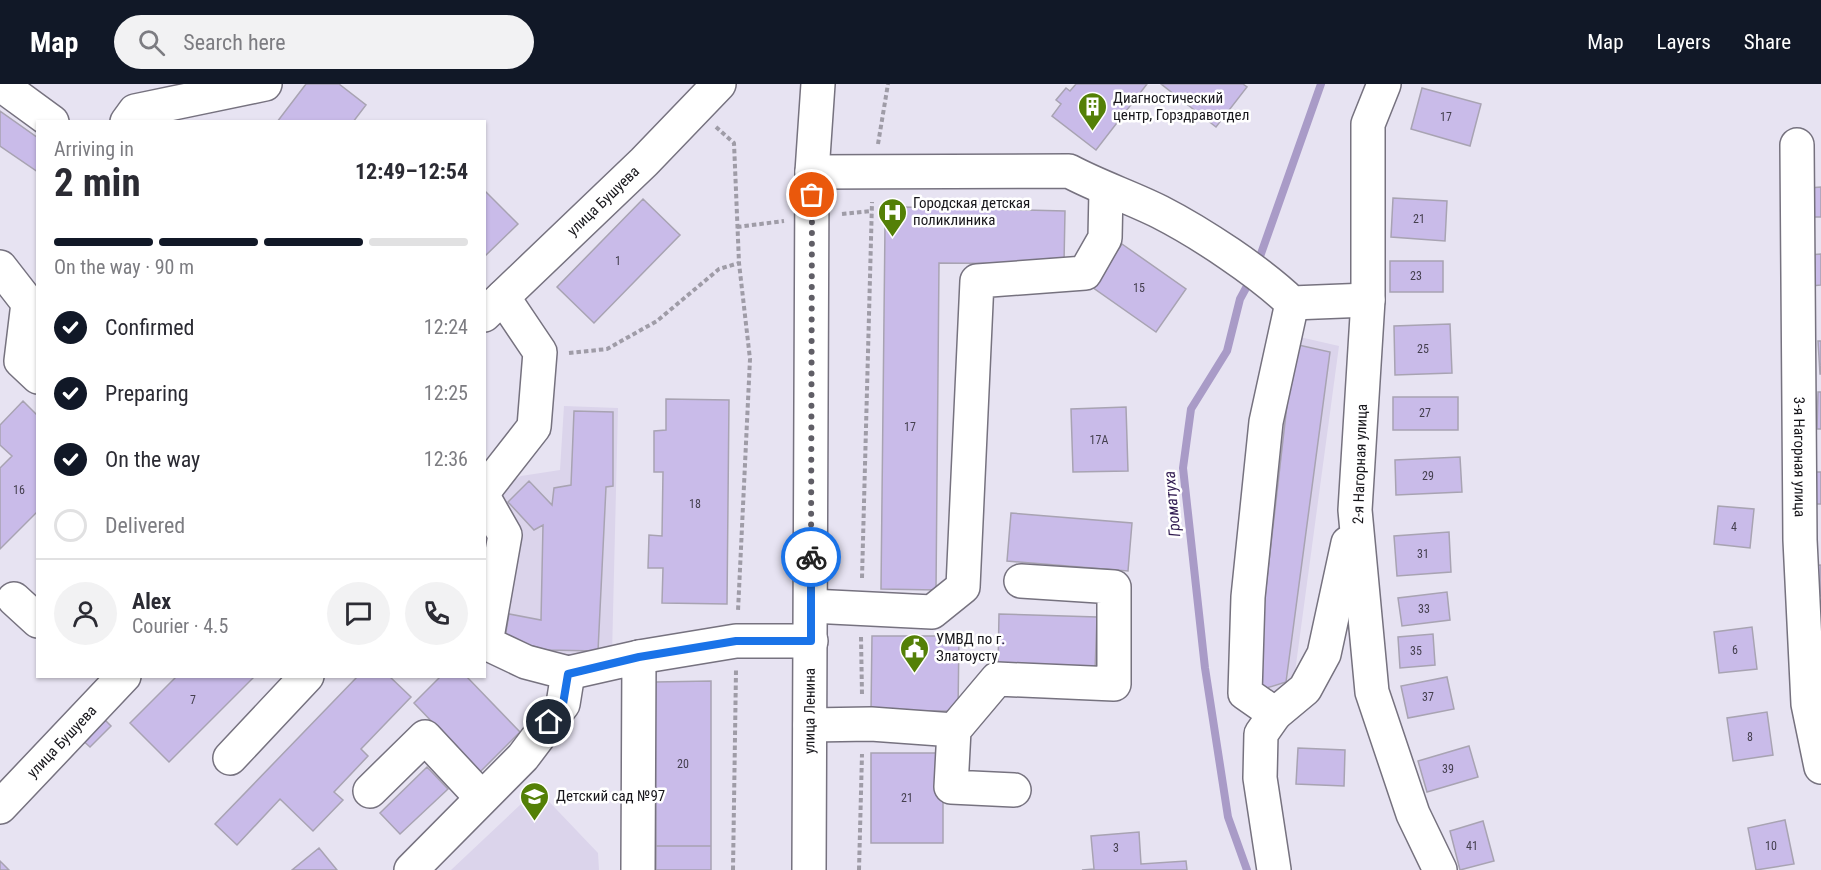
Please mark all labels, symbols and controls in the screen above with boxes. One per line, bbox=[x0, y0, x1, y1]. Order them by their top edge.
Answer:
search box bbox=[114, 15, 534, 69]
text: Map bbox=[30, 26, 78, 59]
icon: search bbox=[135, 26, 168, 59]
text: Search here bbox=[183, 30, 286, 55]
text: Map bbox=[1587, 30, 1624, 54]
text: Layers bbox=[1657, 30, 1711, 54]
text: Share bbox=[1744, 30, 1791, 54]
place label: Диагностический центр, Горздравотдел bbox=[1113, 89, 1249, 124]
building icon: Диагностический центр, Горздравотдел bbox=[1076, 91, 1108, 133]
house number: 17 bbox=[1440, 110, 1452, 124]
text: Arriving in bbox=[54, 137, 134, 161]
text: 12:49–12:54 bbox=[355, 159, 468, 184]
text: 2 min bbox=[54, 160, 141, 206]
street label: улица Бушуева bbox=[564, 162, 643, 240]
pin bbox=[786, 169, 837, 220]
icon: bag bbox=[795, 178, 828, 211]
place label: Городская детская поликлиника bbox=[913, 194, 1030, 229]
hospital icon: Городская детская поликлиника bbox=[876, 196, 908, 238]
house number: 21 bbox=[1413, 212, 1425, 226]
house number: 1 bbox=[615, 254, 621, 268]
text: On the way · 90 m bbox=[54, 255, 194, 279]
house number: 23 bbox=[1410, 269, 1422, 283]
house number: 15 bbox=[1133, 281, 1145, 295]
icon: check bbox=[54, 311, 87, 344]
text: Confirmed bbox=[105, 315, 194, 340]
text: 12:24 bbox=[424, 315, 468, 339]
house number: 25 bbox=[1417, 342, 1429, 356]
icon: check bbox=[54, 377, 87, 410]
text: Preparing bbox=[105, 381, 189, 406]
text: 12:25 bbox=[424, 381, 468, 405]
street label: 3-я Нагорная улица bbox=[1790, 397, 1809, 517]
street label: 2-я Нагорная улица bbox=[1349, 404, 1371, 524]
house number: 27 bbox=[1419, 406, 1431, 420]
house number: 17 bbox=[904, 420, 916, 434]
house number: 17А bbox=[1090, 433, 1108, 447]
icon: check bbox=[54, 443, 87, 476]
text: On the way bbox=[105, 447, 200, 472]
text: 12:36 bbox=[424, 447, 468, 471]
house number: 29 bbox=[1422, 469, 1434, 483]
water label: Громатуха bbox=[1160, 470, 1184, 538]
house number: 16 bbox=[13, 483, 25, 497]
house number: 18 bbox=[689, 497, 701, 511]
text: Delivered bbox=[105, 513, 185, 538]
house number: 4 bbox=[1731, 520, 1737, 534]
courier bbox=[781, 527, 841, 587]
icon: bike bbox=[795, 541, 828, 574]
house number: 31 bbox=[1417, 547, 1429, 561]
button: person bbox=[54, 582, 117, 645]
button: chat bbox=[327, 582, 390, 645]
button: phone bbox=[405, 582, 468, 645]
text: Alex bbox=[132, 589, 171, 614]
house number: 33 bbox=[1418, 602, 1430, 616]
text: Courier · 4.5 bbox=[132, 614, 228, 638]
place label: УМВД по г. Златоусту bbox=[936, 630, 1005, 665]
public building icon: УМВД по г. Златоусту bbox=[899, 632, 931, 674]
house number: 6 bbox=[1732, 643, 1738, 657]
house number: 35 bbox=[1410, 644, 1422, 658]
street label: улица Ленина bbox=[800, 668, 819, 754]
house number: 37 bbox=[1422, 690, 1434, 704]
house number: 7 bbox=[190, 693, 196, 707]
pin bbox=[523, 696, 574, 747]
street label: улица Бушуева bbox=[23, 702, 100, 782]
icon: home bbox=[532, 705, 565, 738]
house number: 8 bbox=[1747, 730, 1753, 744]
house number: 20 bbox=[677, 757, 689, 771]
house number: 39 bbox=[1442, 762, 1454, 776]
school or university icon: Детский сад №97 bbox=[519, 780, 551, 822]
place label: Детский сад №97 bbox=[556, 787, 665, 805]
house number: 21 bbox=[901, 791, 913, 805]
house number: 41 bbox=[1466, 839, 1478, 853]
house number: 10 bbox=[1765, 839, 1777, 853]
house number: 3 bbox=[1113, 841, 1119, 855]

